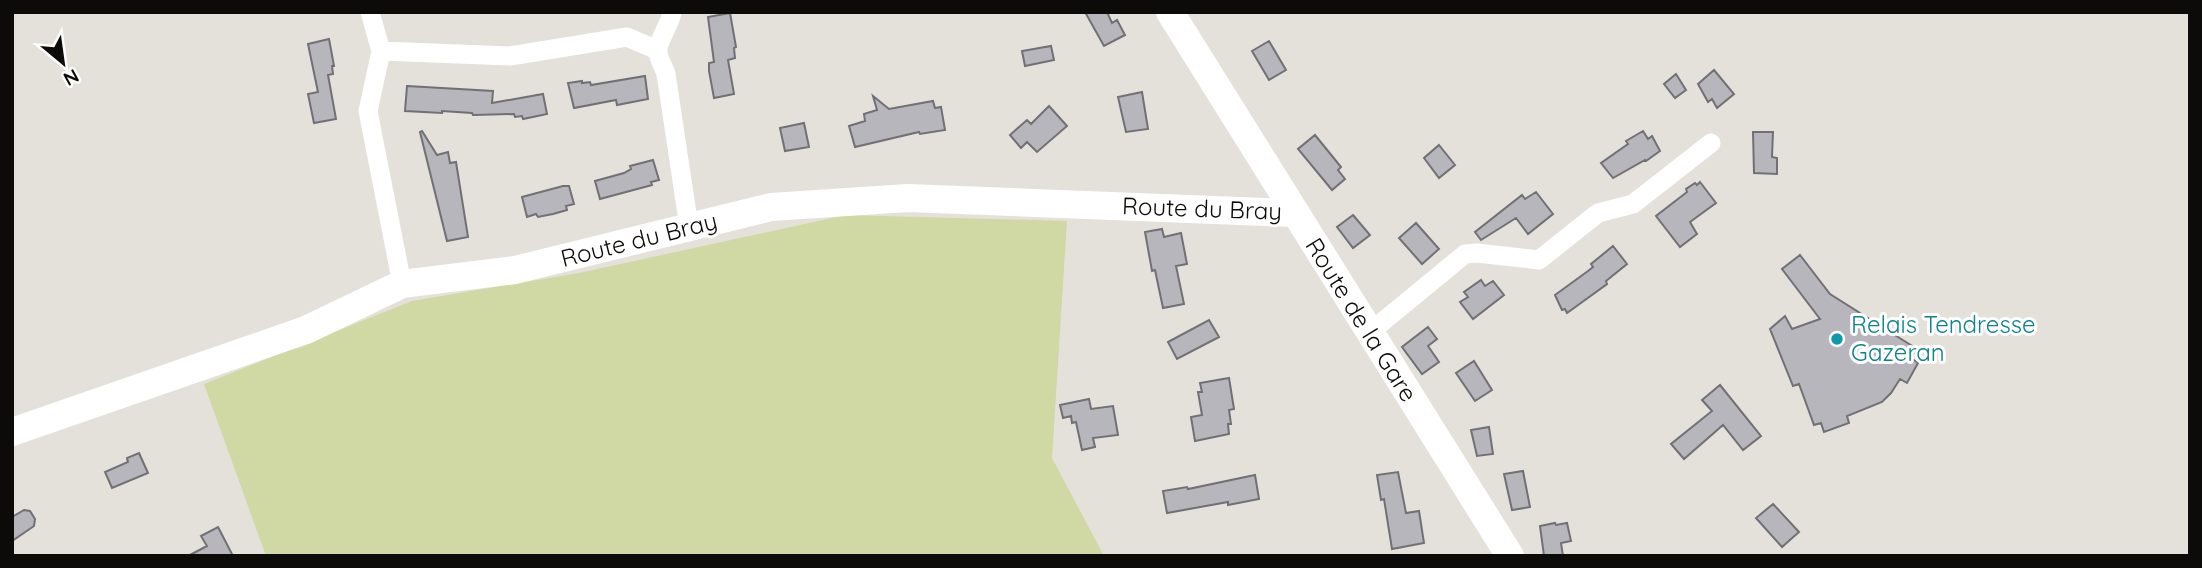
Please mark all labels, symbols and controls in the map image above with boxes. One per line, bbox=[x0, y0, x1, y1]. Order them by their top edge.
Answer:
north arrow bbox=[28, 28, 98, 98]
text: N bbox=[59, 64, 83, 92]
street label: Route du Bray bbox=[1121, 190, 1283, 226]
street label: Route du Bray bbox=[557, 205, 720, 273]
street label: Route de la Gare bbox=[1299, 232, 1424, 407]
place label: Relais Tendresse Gazeran bbox=[1851, 309, 2035, 367]
marker: Relais Tendresse Gazeran bbox=[1829, 331, 1845, 347]

